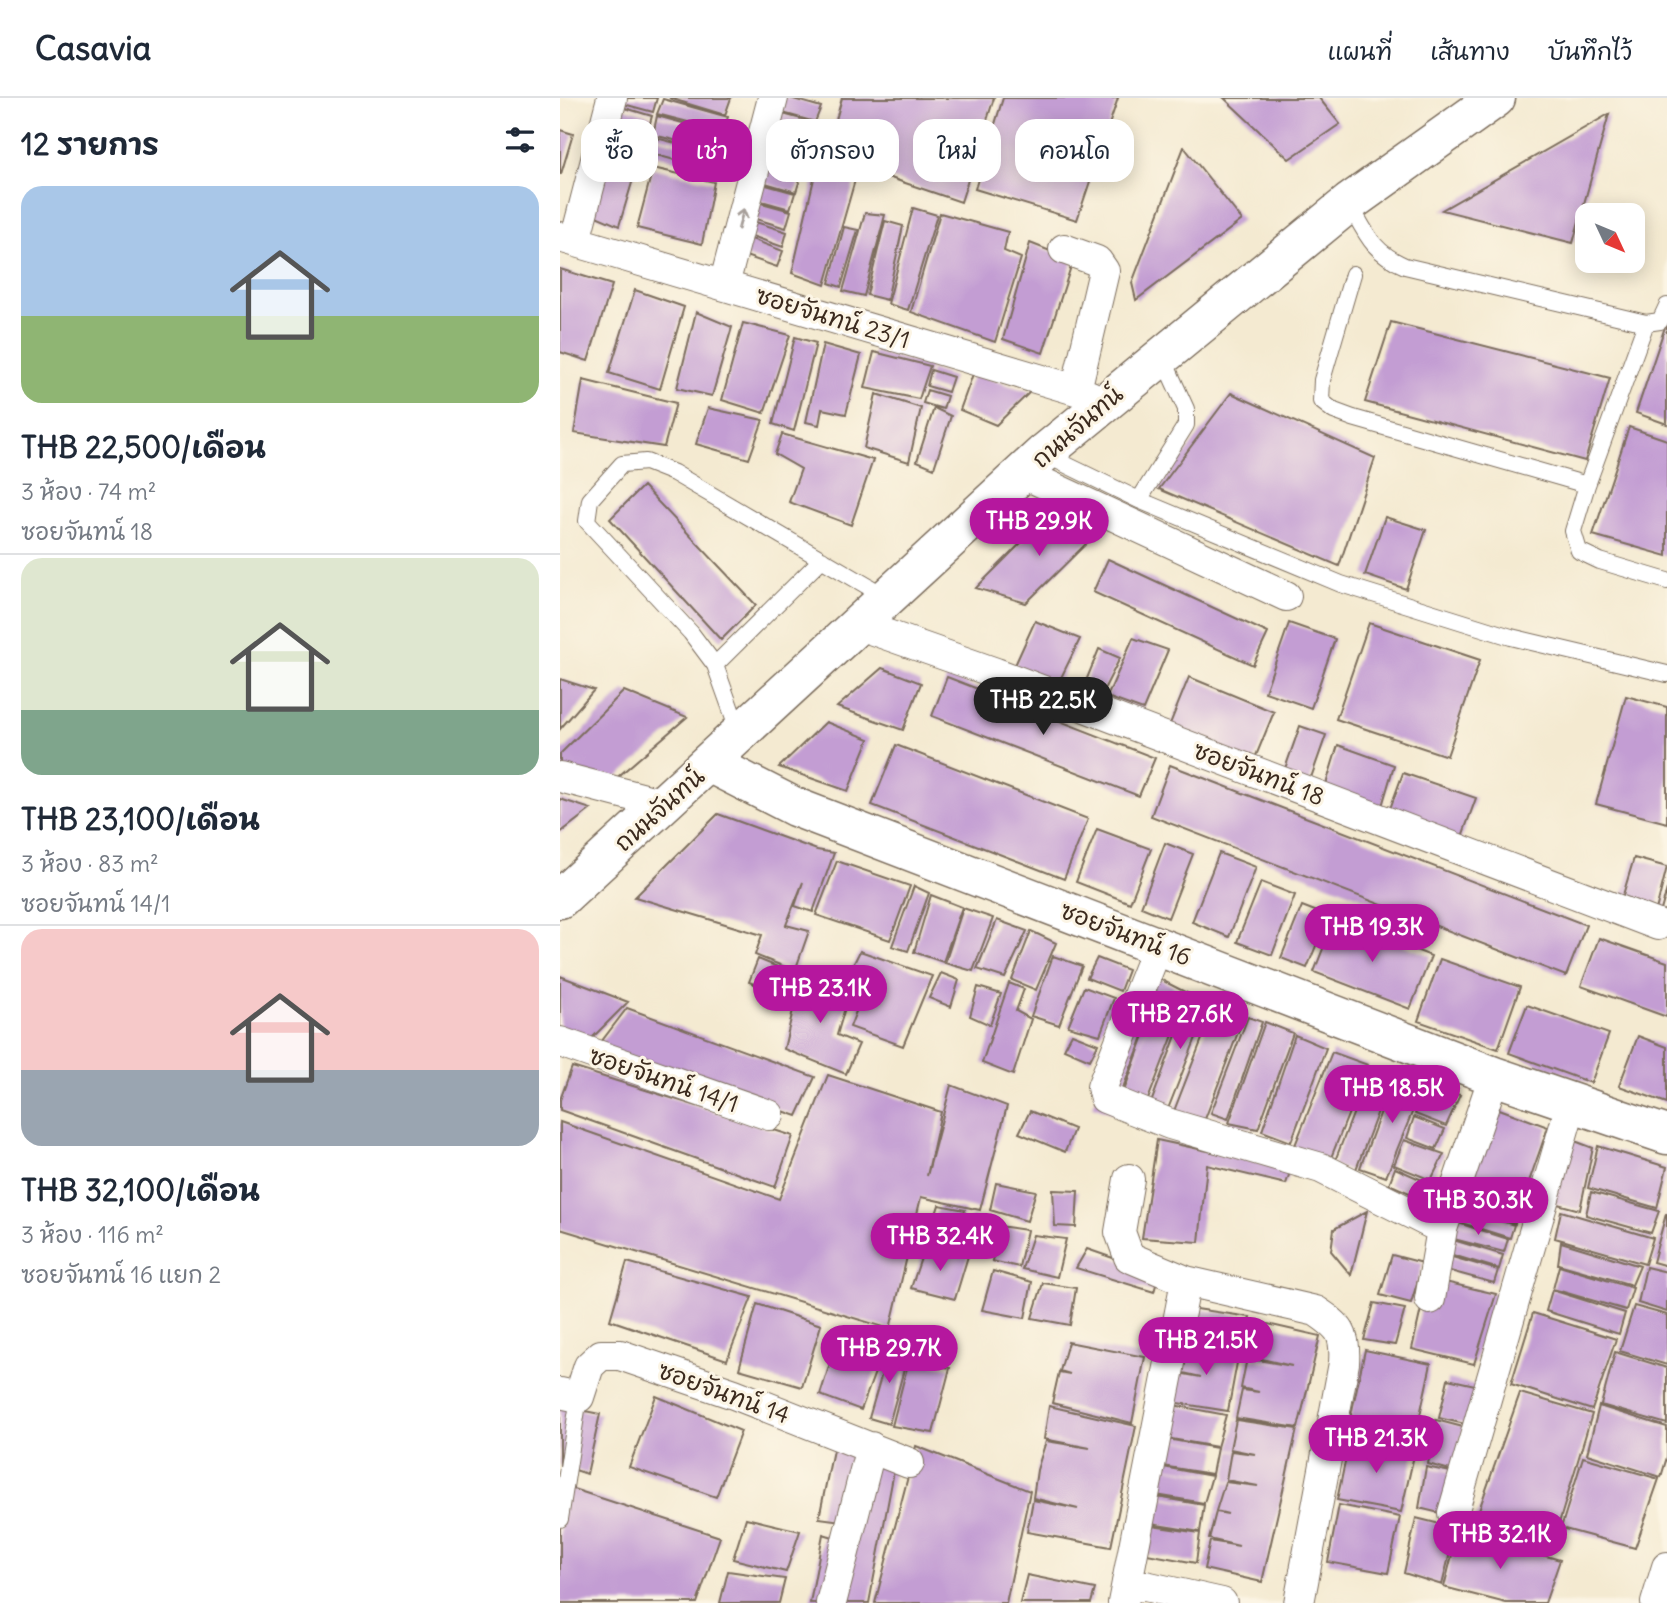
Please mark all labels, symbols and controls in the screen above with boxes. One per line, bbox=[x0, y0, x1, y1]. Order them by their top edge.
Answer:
text: Casavia bbox=[35, 27, 151, 69]
text: แผนที่ bbox=[1327, 36, 1392, 66]
text: เส้นทาง bbox=[1430, 36, 1510, 66]
text: บันทึกไว้ bbox=[1548, 36, 1632, 66]
chip: ซื้อ bbox=[581, 119, 658, 182]
chip: เช่า bbox=[672, 119, 752, 182]
chip: ตัวกรอง bbox=[766, 119, 899, 182]
chip: ใหม่ bbox=[913, 119, 1001, 182]
chip: คอนโด bbox=[1015, 119, 1134, 182]
icon: filters bbox=[501, 121, 539, 159]
text: 12 รายการ bbox=[21, 125, 159, 163]
north arrow bbox=[1575, 203, 1645, 273]
map controls bbox=[1575, 203, 1645, 273]
one-way arrow bbox=[735, 208, 748, 231]
icon: home bbox=[217, 232, 343, 358]
street label: ซอยจันทน์ 23/1 bbox=[752, 279, 914, 355]
street label: ถนนจันทน์ bbox=[1025, 378, 1129, 474]
text: THB 22,500/เดือน bbox=[21, 428, 266, 466]
text: 3 ห้อง · 74 m² bbox=[21, 477, 156, 506]
pin: THB 29.9K bbox=[959, 498, 1119, 558]
text: THB 29.9K bbox=[986, 506, 1092, 535]
text: ซอยจันทน์ 18 bbox=[21, 517, 153, 546]
icon: home bbox=[217, 604, 343, 730]
pin: THB 22.5K bbox=[963, 678, 1123, 737]
text: THB 22.5K bbox=[990, 685, 1096, 714]
street label: ซอยจันทน์ 18 bbox=[1189, 734, 1329, 812]
street label: ถนนจันทน์ bbox=[608, 761, 710, 857]
text: THB 23,100/เดือน bbox=[21, 800, 260, 838]
text: 3 ห้อง · 83 m² bbox=[21, 849, 159, 878]
text: ซอยจันทน์ 14/1 bbox=[21, 889, 170, 918]
street label: ซอยจันทน์ 16 bbox=[1056, 894, 1196, 972]
pin: THB 19.3K bbox=[1292, 904, 1452, 964]
text: THB 19.3K bbox=[1321, 912, 1424, 941]
pin: THB 23.1K bbox=[740, 965, 900, 1025]
text: THB 23.1K bbox=[769, 973, 871, 1002]
icon: home bbox=[217, 975, 343, 1101]
pin: THB 27.6K bbox=[1100, 992, 1260, 1051]
text: THB 27.6K bbox=[1127, 999, 1233, 1028]
street label: ซอยจันทน์ 14/1 bbox=[585, 1039, 743, 1119]
pin: THB 18.5K bbox=[1312, 1066, 1472, 1125]
text: THB 18.5K bbox=[1340, 1073, 1444, 1102]
text: THB 32,100/เดือน bbox=[21, 1171, 260, 1209]
pin: THB 30.3K bbox=[1398, 1178, 1558, 1237]
text: THB 30.3K bbox=[1423, 1185, 1533, 1214]
pin: THB 32.4K bbox=[860, 1214, 1020, 1273]
text: 3 ห้อง · 116 m² bbox=[21, 1220, 164, 1249]
text: THB 32.4K bbox=[887, 1221, 993, 1250]
text: ซอยจันทน์ 16 แยก 2 bbox=[21, 1260, 221, 1289]
pin: THB 21.5K bbox=[1126, 1318, 1286, 1377]
text: THB 21.5K bbox=[1154, 1325, 1258, 1354]
pin: THB 29.7K bbox=[809, 1326, 969, 1385]
text: THB 29.7K bbox=[837, 1333, 941, 1362]
street label: ซอยจันทน์ 14 bbox=[654, 1354, 794, 1430]
pin: THB 21.3K bbox=[1296, 1416, 1456, 1475]
text: THB 21.3K bbox=[1325, 1423, 1427, 1452]
pin: THB 32.1K bbox=[1420, 1512, 1580, 1571]
text: THB 32.1K bbox=[1449, 1519, 1551, 1548]

